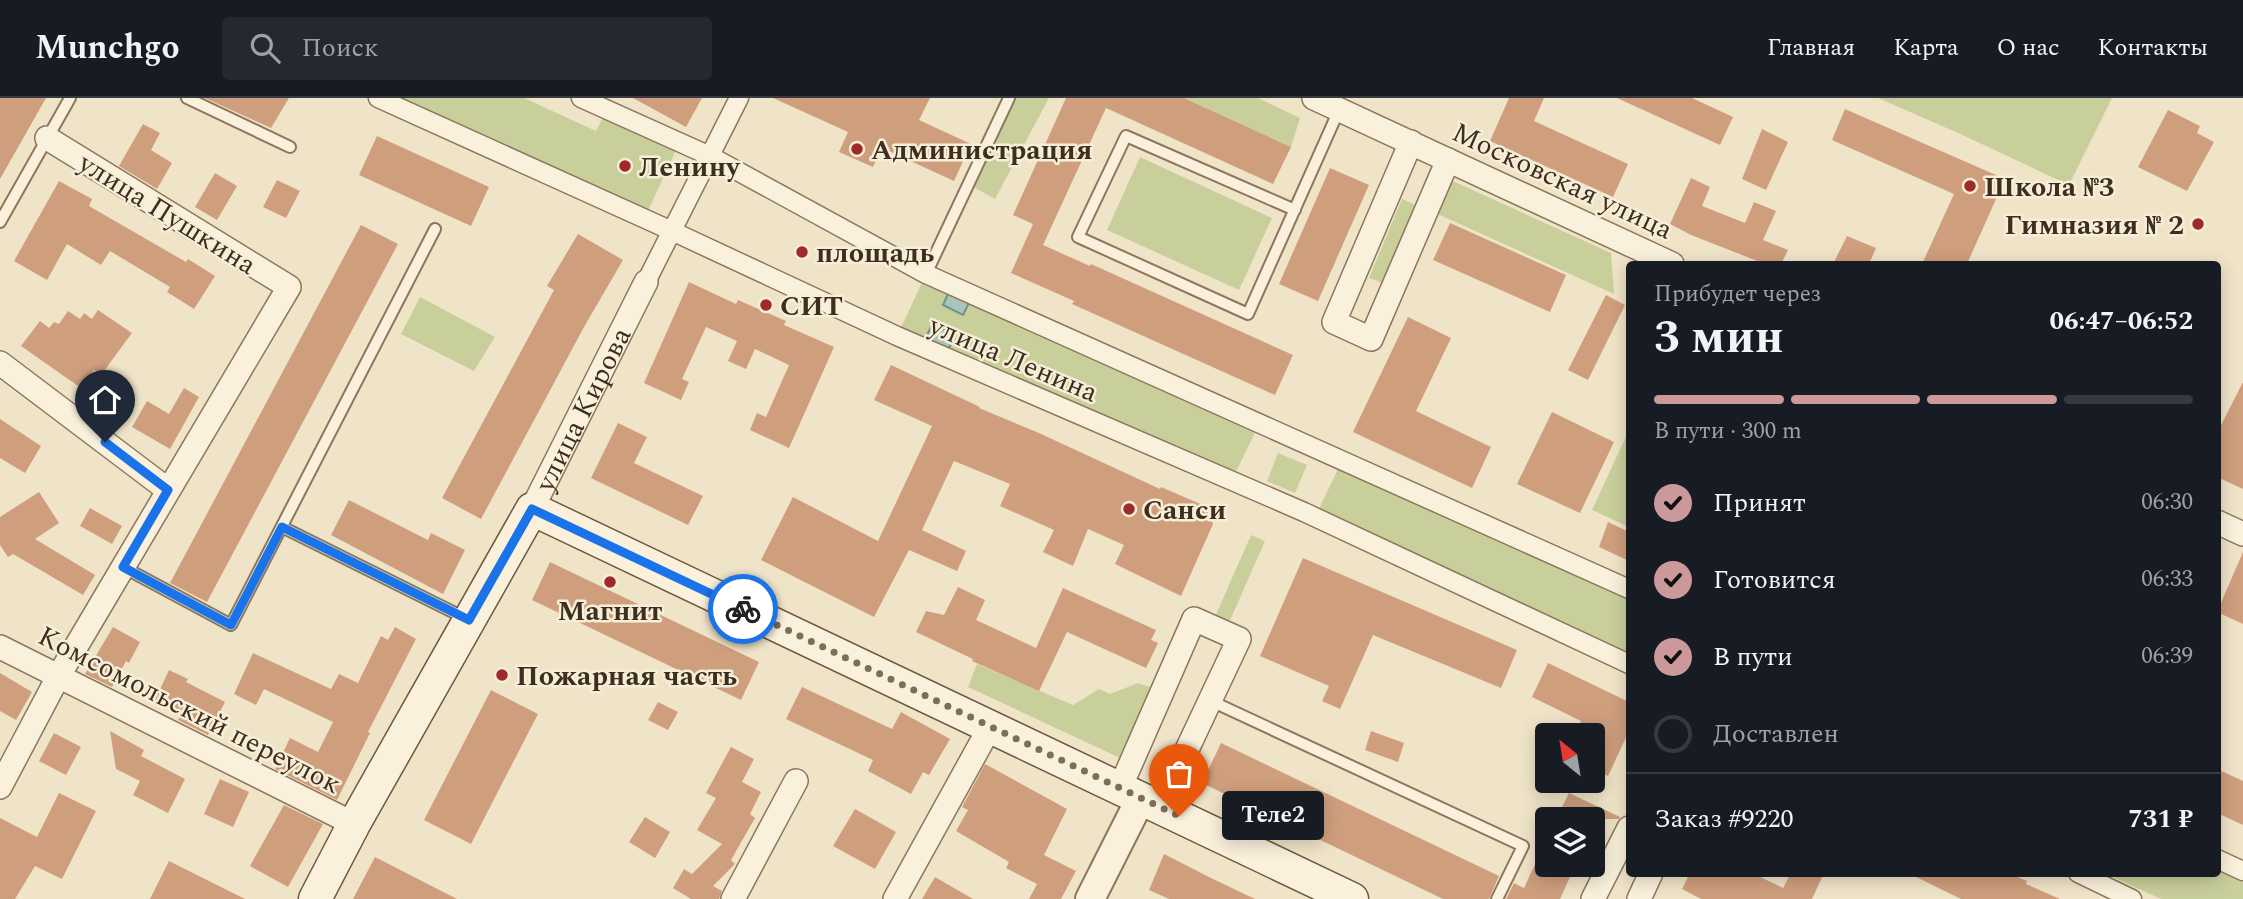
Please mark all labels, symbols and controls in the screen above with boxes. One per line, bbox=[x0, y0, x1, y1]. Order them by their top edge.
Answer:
search box bbox=[222, 17, 712, 80]
text: Munchgo bbox=[35, 23, 180, 73]
text: Поиск bbox=[302, 28, 379, 68]
icon: search bbox=[246, 29, 284, 67]
text: Главная bbox=[1767, 30, 1855, 66]
text: Карта bbox=[1893, 30, 1959, 66]
text: О нас bbox=[1997, 30, 2060, 66]
text: Контакты bbox=[2098, 30, 2208, 66]
street label: Московская улица bbox=[1445, 111, 1680, 252]
place label: Администрация bbox=[871, 129, 1092, 172]
marker: Администрация bbox=[849, 141, 865, 157]
street label: улица Пушкина bbox=[69, 142, 265, 286]
place label: Ленину bbox=[639, 146, 741, 189]
marker: Ленину bbox=[617, 158, 633, 174]
place label: Школа №3 bbox=[1984, 166, 2115, 209]
marker: Школа №3 bbox=[1962, 178, 1978, 194]
place label: Гимназия № 2 bbox=[2004, 204, 2184, 247]
marker: Гимназия № 2 bbox=[2190, 216, 2206, 232]
place label: площадь bbox=[816, 232, 934, 275]
marker: площадь bbox=[794, 244, 810, 260]
text: Прибудет через bbox=[1654, 277, 1821, 312]
place label: СИТ bbox=[780, 285, 843, 328]
marker: СИТ bbox=[758, 297, 774, 313]
text: 06:47–06:52 bbox=[2049, 301, 2193, 341]
text: 3 мин bbox=[1654, 303, 1784, 373]
street label: улица Ленина bbox=[921, 304, 1105, 414]
street label: улица Кирова bbox=[524, 320, 643, 500]
pin bbox=[75, 370, 135, 442]
icon: home bbox=[86, 381, 124, 419]
text: В пути · 300 m bbox=[1654, 414, 1802, 449]
text: Принят bbox=[1713, 483, 1806, 523]
icon: check bbox=[1654, 484, 1692, 522]
text: 06:30 bbox=[2141, 485, 2193, 520]
place label: Санси bbox=[1143, 489, 1226, 532]
marker: Санси bbox=[1121, 501, 1137, 517]
text: Готовится bbox=[1713, 560, 1836, 600]
icon: check bbox=[1654, 561, 1692, 599]
text: 06:33 bbox=[2141, 562, 2193, 597]
marker: Магнит bbox=[602, 574, 618, 590]
courier bbox=[708, 574, 778, 644]
place label: Магнит bbox=[558, 590, 662, 633]
icon: bike bbox=[724, 590, 762, 628]
street label: Комсомольский переулок bbox=[30, 615, 348, 806]
text: В пути bbox=[1713, 637, 1793, 677]
icon: check bbox=[1654, 638, 1692, 676]
text: 06:39 bbox=[2141, 639, 2193, 674]
place label: Пожарная часть bbox=[516, 655, 737, 698]
marker: Пожарная часть bbox=[494, 667, 510, 683]
text: Доставлен bbox=[1713, 714, 1839, 754]
north arrow bbox=[1535, 723, 1605, 793]
map controls bbox=[1535, 723, 1605, 877]
pin bbox=[1149, 744, 1209, 816]
icon: bag bbox=[1160, 755, 1198, 793]
callout: Теле2 bbox=[1221, 792, 1322, 840]
text: Теле2 bbox=[1241, 798, 1305, 833]
text: Заказ #9220 bbox=[1654, 799, 1793, 839]
text: 731 ₽ bbox=[2128, 799, 2193, 839]
button: layers bbox=[1535, 807, 1605, 877]

